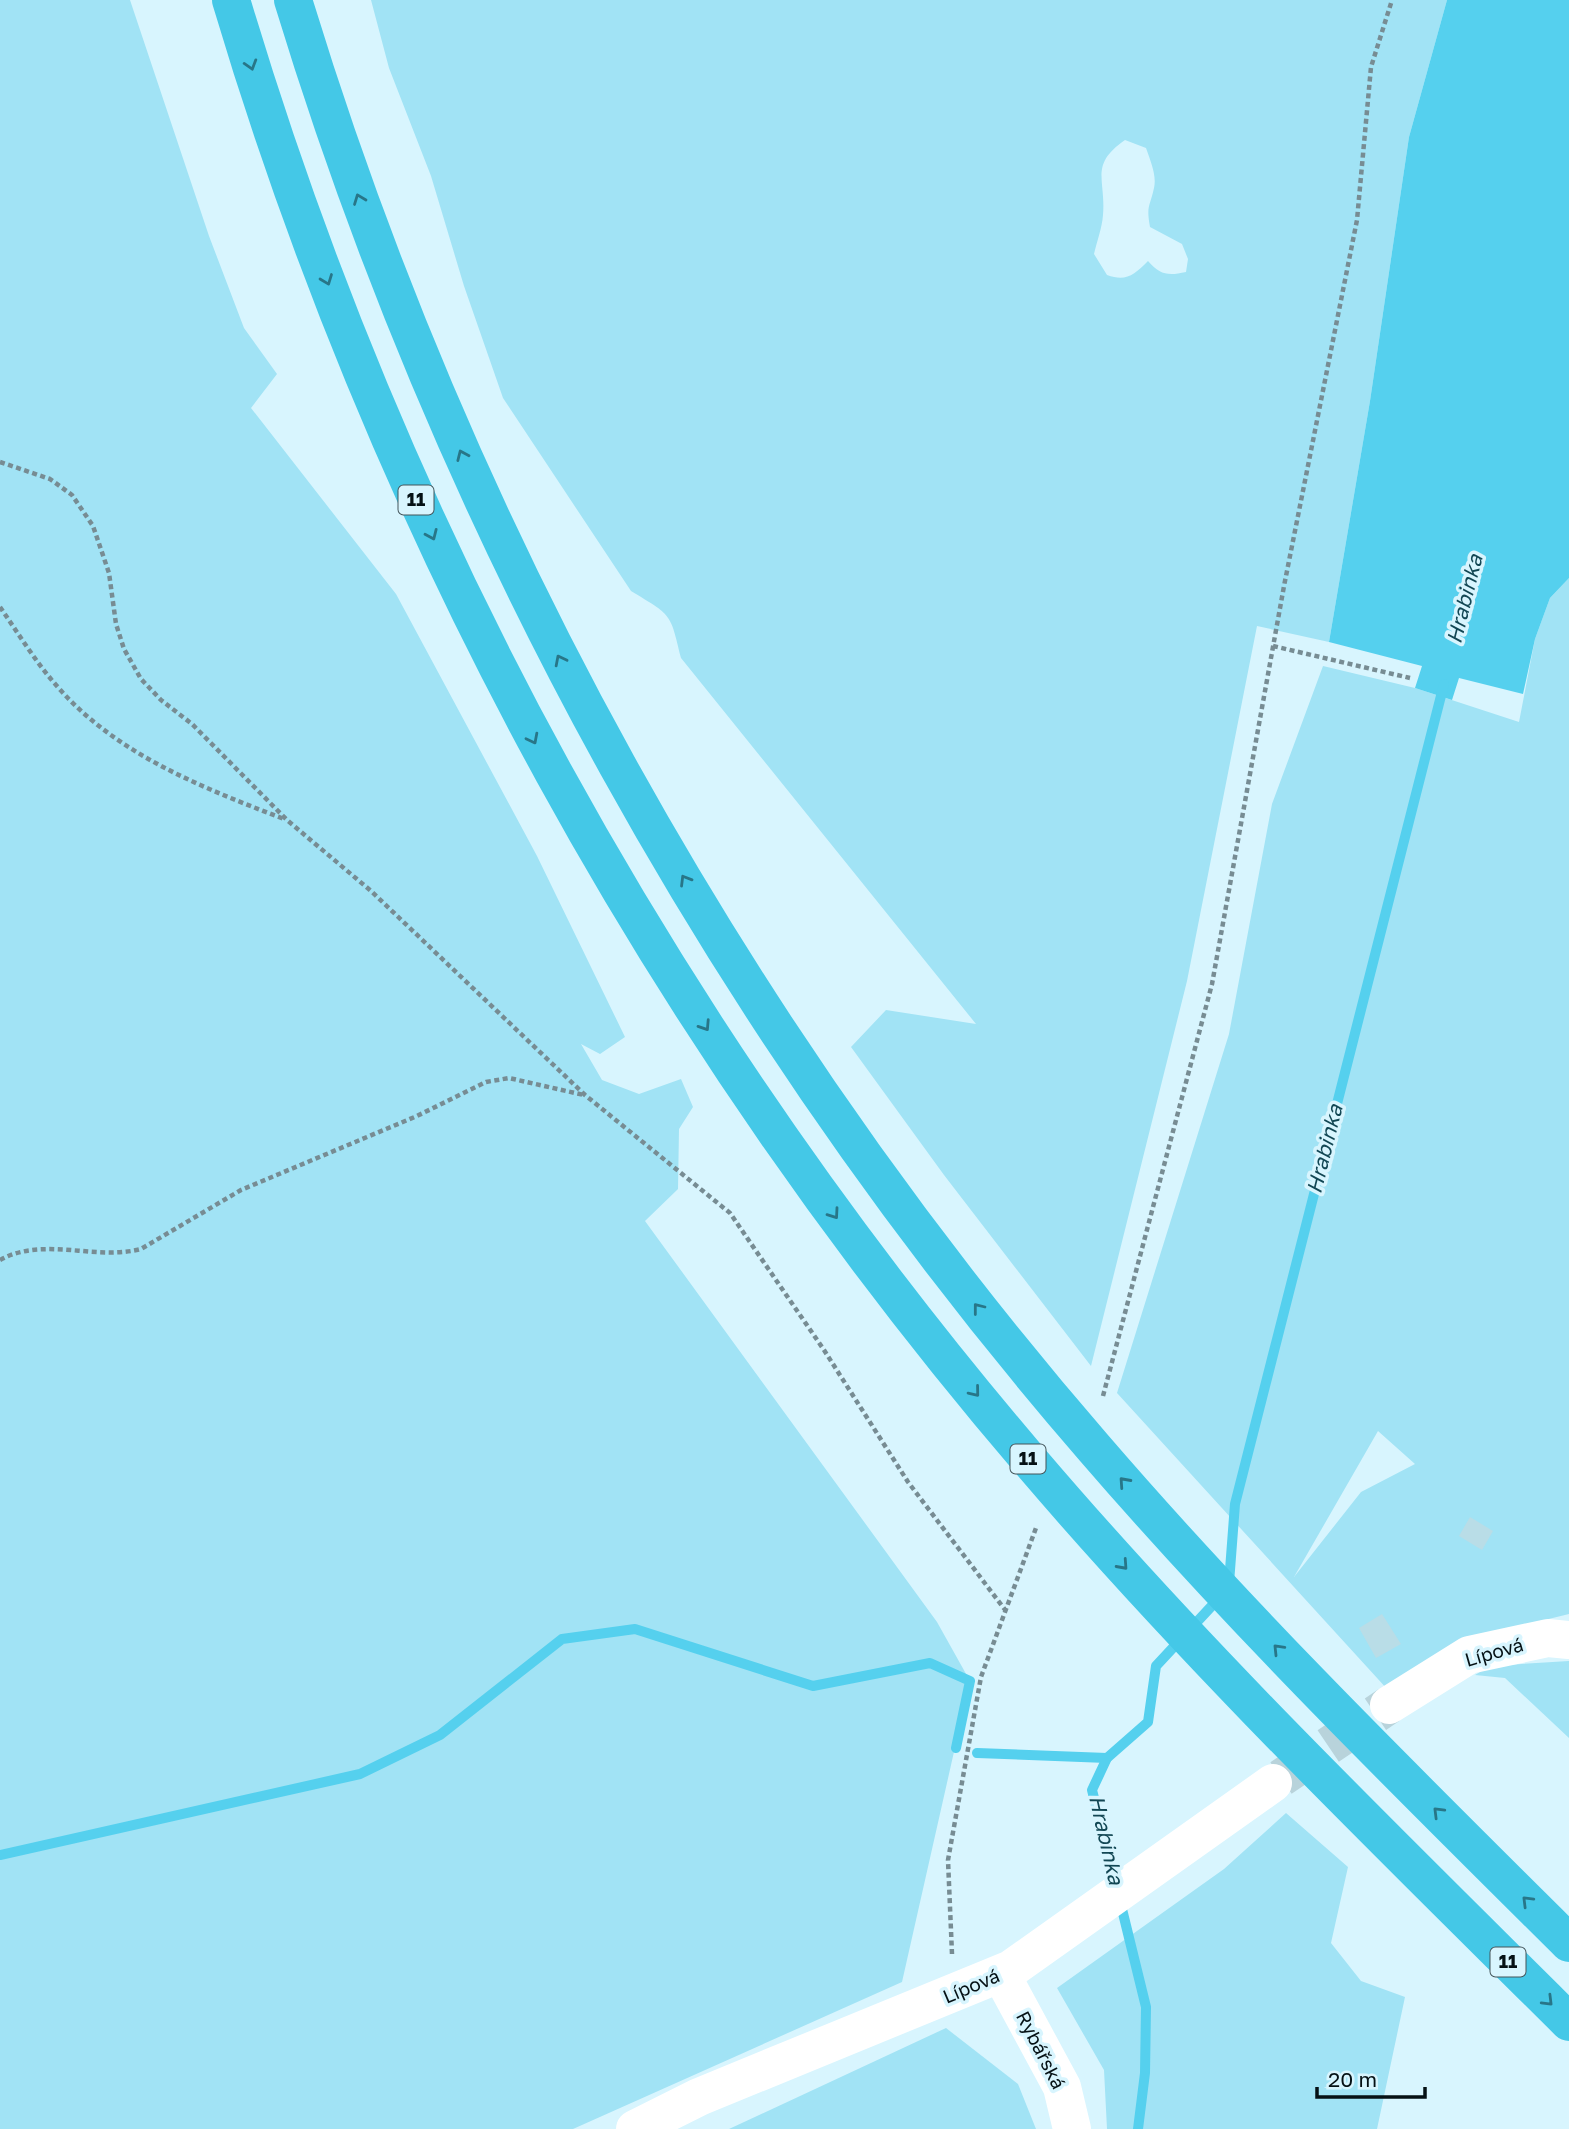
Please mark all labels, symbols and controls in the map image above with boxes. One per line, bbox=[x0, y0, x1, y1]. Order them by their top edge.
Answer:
one-way arrow bbox=[243, 59, 257, 71]
one-way arrow bbox=[353, 193, 367, 205]
one-way arrow bbox=[318, 273, 332, 285]
one-way arrow bbox=[456, 450, 470, 463]
road number: 11 bbox=[398, 486, 434, 514]
one-way arrow bbox=[424, 528, 438, 541]
water label: Hrabinka bbox=[1440, 550, 1488, 646]
one-way arrow bbox=[555, 655, 569, 668]
one-way arrow bbox=[525, 732, 538, 744]
one-way arrow bbox=[680, 874, 693, 887]
one-way arrow bbox=[697, 1018, 710, 1031]
water label: Hrabinka bbox=[1300, 1100, 1348, 1196]
one-way arrow bbox=[826, 1206, 838, 1219]
one-way arrow bbox=[974, 1303, 987, 1315]
one-way arrow bbox=[966, 1385, 979, 1397]
road number: 11 bbox=[1010, 1444, 1046, 1474]
one-way arrow bbox=[1120, 1477, 1133, 1490]
one-way arrow bbox=[1115, 1557, 1127, 1570]
street label: Lípová bbox=[1462, 1632, 1526, 1671]
one-way arrow bbox=[1274, 1645, 1287, 1658]
water label: Hrabinka bbox=[1084, 1793, 1130, 1888]
one-way arrow bbox=[1433, 1807, 1446, 1820]
one-way arrow bbox=[1523, 1897, 1536, 1910]
road number: 11 bbox=[1490, 1948, 1526, 1976]
street label: Lípová bbox=[939, 1963, 1003, 2008]
one-way arrow bbox=[1539, 1993, 1552, 2006]
street label: Rybářská bbox=[1012, 2007, 1071, 2093]
scale bar bbox=[1317, 2056, 1426, 2100]
text: 20 m bbox=[1328, 2066, 1377, 2092]

